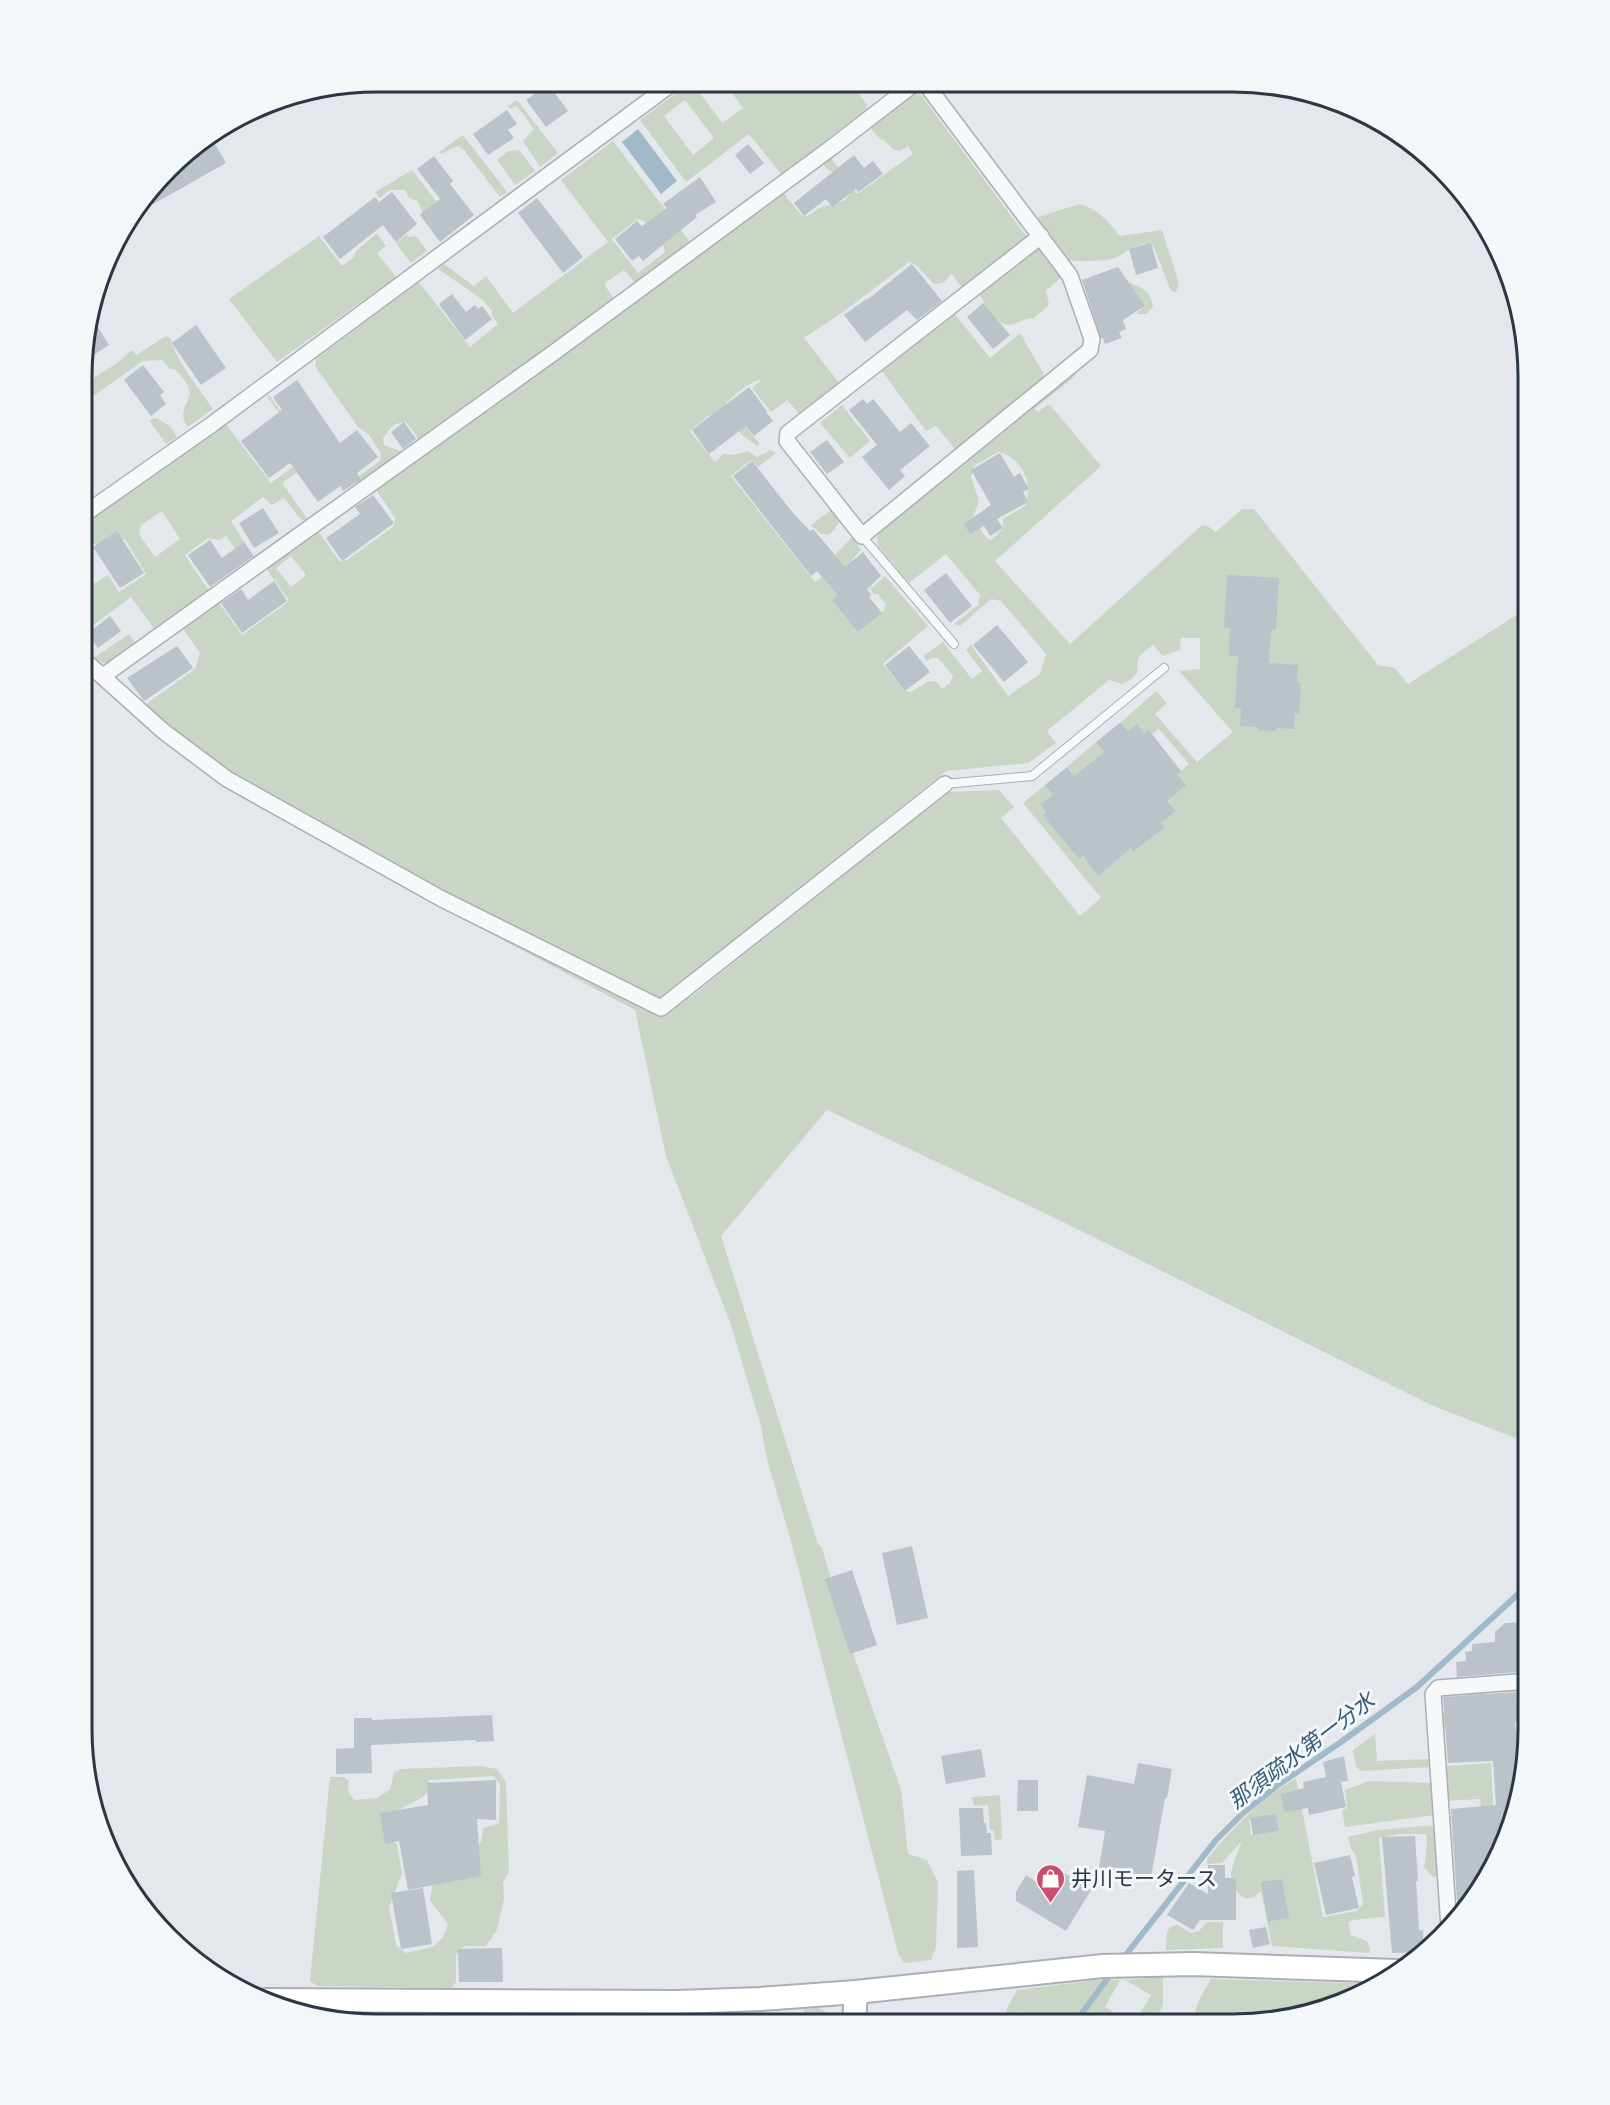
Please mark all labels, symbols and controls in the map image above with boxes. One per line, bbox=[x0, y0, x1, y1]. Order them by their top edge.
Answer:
water label: 那須疏水第一分水 bbox=[1223, 1686, 1380, 1813]
shop icon: 井川モータース bbox=[1034, 1862, 1066, 1904]
place label: 井川モータース bbox=[1071, 1866, 1217, 1890]

